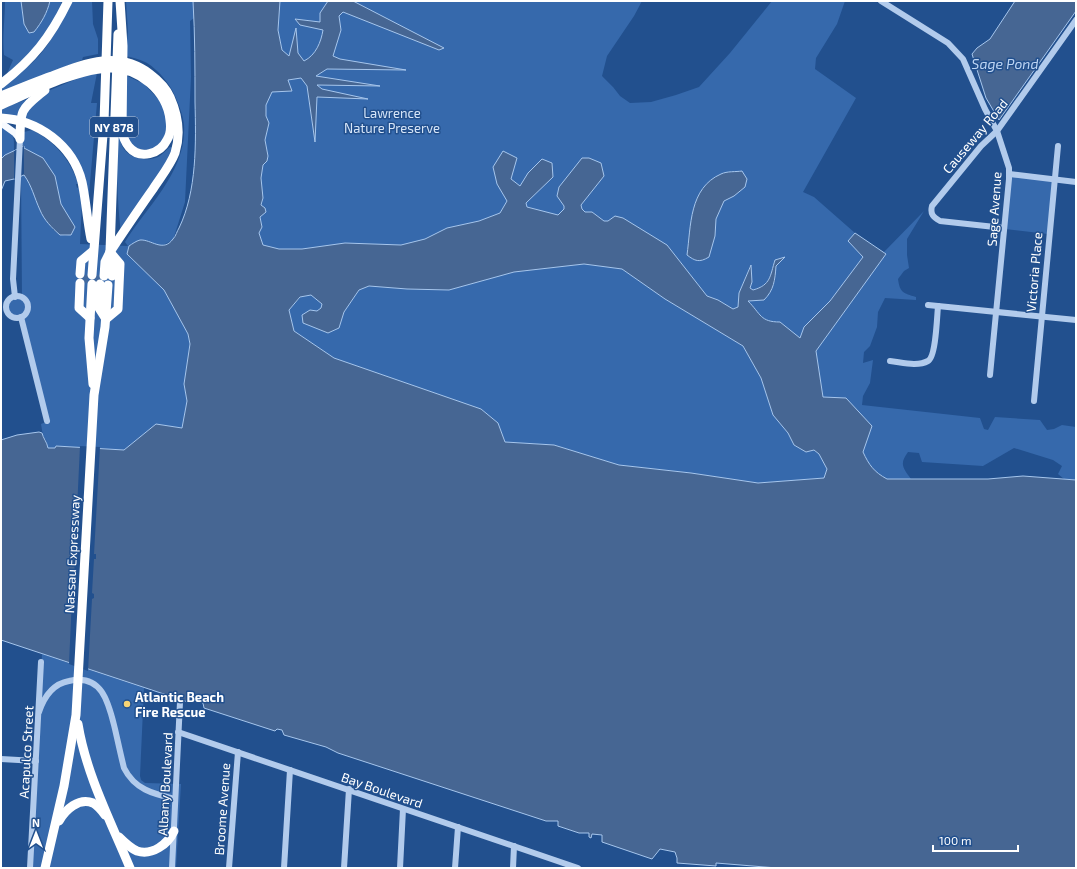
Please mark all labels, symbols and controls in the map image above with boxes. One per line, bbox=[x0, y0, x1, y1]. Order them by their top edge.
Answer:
water label: Sage Pond bbox=[972, 55, 1038, 72]
street label: Causeway Road bbox=[939, 95, 1011, 177]
park label: Lawrence Nature Preserve bbox=[344, 105, 440, 136]
road number: NY 878 bbox=[90, 117, 138, 137]
street label: Sage Avenue bbox=[983, 171, 1005, 247]
street label: Victoria Place bbox=[1023, 231, 1045, 313]
street label: Nassau Expressway bbox=[61, 494, 83, 614]
place label: Atlantic Beach Fire Rescue bbox=[135, 689, 224, 720]
marker: Atlantic Beach Fire Rescue bbox=[122, 699, 132, 709]
street label: Acapulco Street bbox=[16, 705, 36, 799]
street label: Albany Boulevard bbox=[154, 732, 176, 836]
street label: Broome Avenue bbox=[211, 762, 233, 856]
street label: Bay Boulevard bbox=[339, 769, 425, 811]
north arrow bbox=[16, 813, 56, 853]
text: N bbox=[32, 816, 40, 829]
scale bar bbox=[933, 827, 1018, 853]
text: 100 m bbox=[939, 833, 971, 847]

